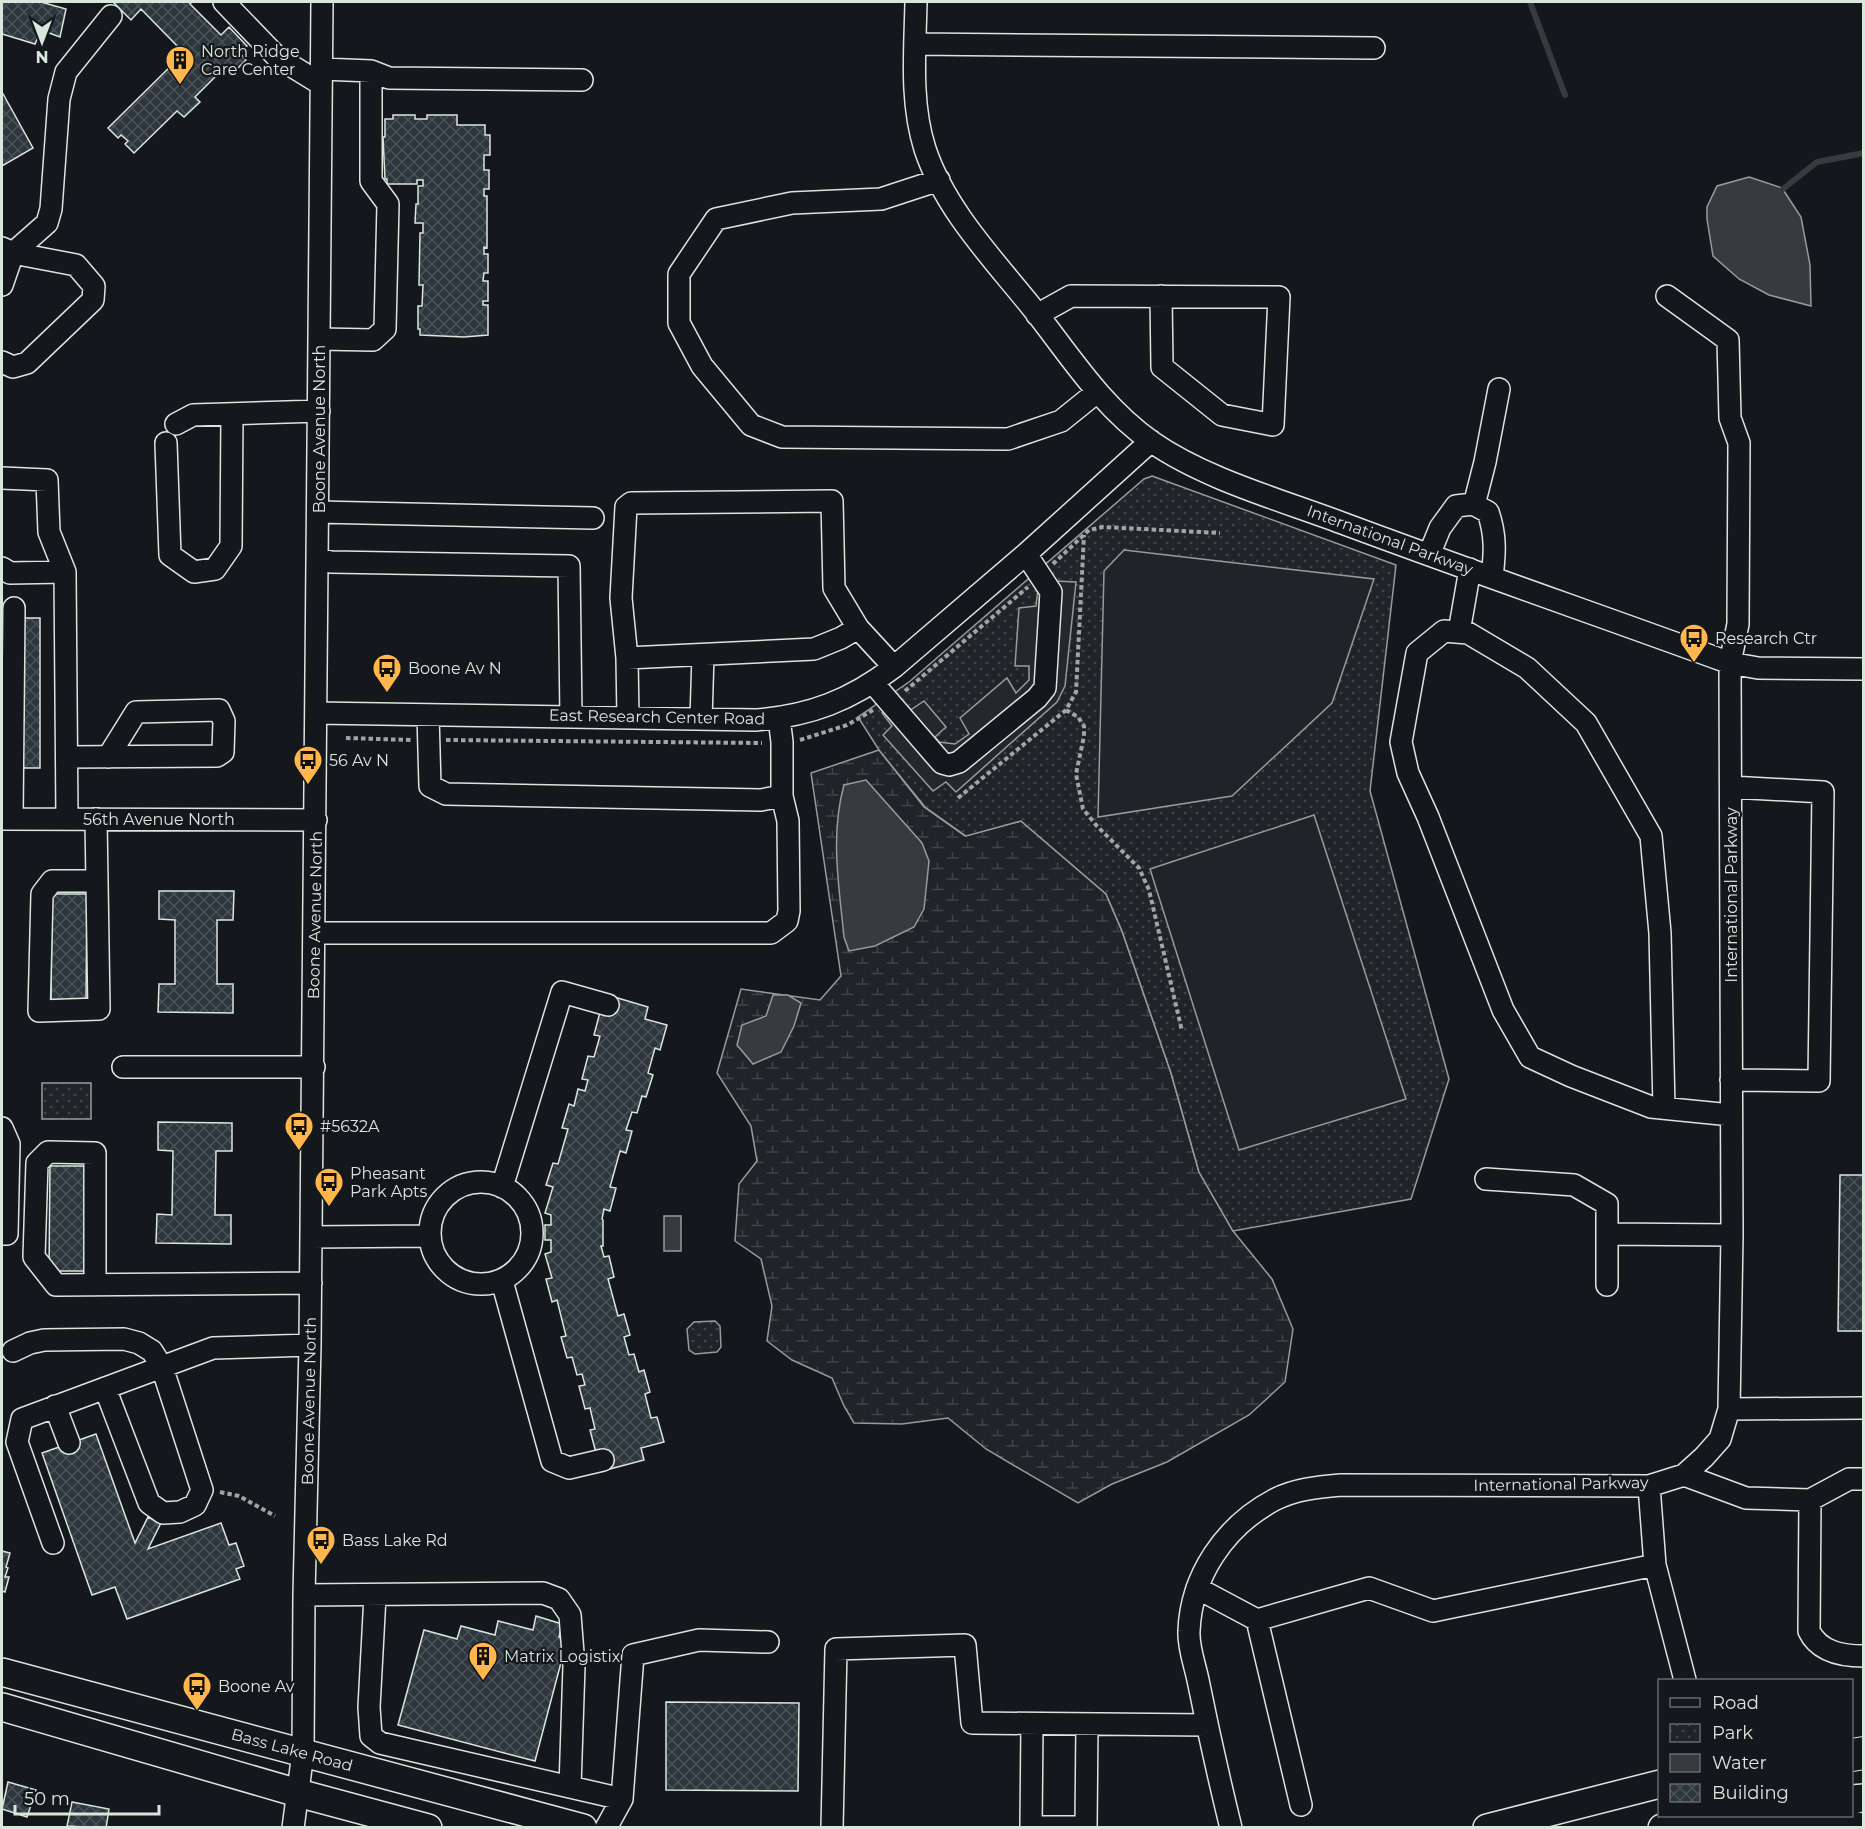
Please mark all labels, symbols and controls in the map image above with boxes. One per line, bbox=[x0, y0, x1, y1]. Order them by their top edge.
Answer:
north arrow bbox=[12, 12, 72, 72]
place label: North Ridge Care Center bbox=[201, 42, 300, 79]
building icon: North Ridge Care Center bbox=[164, 44, 196, 86]
text: N bbox=[36, 47, 48, 66]
street label: Boone Avenue North bbox=[310, 345, 329, 513]
street label: International Parkway bbox=[1304, 501, 1476, 579]
bus stop icon: Research Ctr bbox=[1678, 622, 1710, 664]
place label: Research Ctr bbox=[1715, 629, 1817, 648]
bus stop icon: Boone Av N bbox=[371, 652, 403, 694]
place label: Boone Av N bbox=[408, 659, 502, 678]
street label: East Research Center Road bbox=[549, 706, 765, 728]
bus stop icon: 56 Av N bbox=[292, 744, 324, 786]
place label: 56 Av N bbox=[329, 751, 389, 770]
street label: International Parkway bbox=[1722, 807, 1741, 983]
street label: 56th Avenue North bbox=[83, 810, 235, 829]
street label: Boone Avenue North bbox=[304, 831, 326, 999]
bus stop icon: #5632A bbox=[283, 1110, 315, 1152]
place label: #5632A bbox=[320, 1117, 380, 1136]
place label: Pheasant Park Apts bbox=[350, 1164, 428, 1201]
bus stop icon: Pheasant Park Apts bbox=[313, 1166, 345, 1208]
street label: Boone Avenue North bbox=[298, 1317, 320, 1485]
street label: International Parkway bbox=[1473, 1473, 1649, 1495]
bus stop icon: Bass Lake Rd bbox=[305, 1524, 337, 1566]
place label: Bass Lake Rd bbox=[342, 1531, 448, 1550]
building icon: Matrix Logistix bbox=[467, 1640, 499, 1682]
place label: Matrix Logistix bbox=[504, 1647, 621, 1666]
bus stop icon: Boone Av bbox=[181, 1670, 213, 1712]
place label: Boone Av bbox=[218, 1677, 295, 1696]
legend bbox=[1658, 1679, 1853, 1817]
text: Road bbox=[1712, 1692, 1759, 1714]
text: Park bbox=[1712, 1722, 1753, 1744]
street label: Bass Lake Road bbox=[229, 1725, 355, 1775]
text: Water bbox=[1712, 1752, 1767, 1774]
scale bar bbox=[15, 1778, 159, 1816]
text: Building bbox=[1712, 1782, 1789, 1804]
text: 50 m bbox=[24, 1788, 70, 1810]

